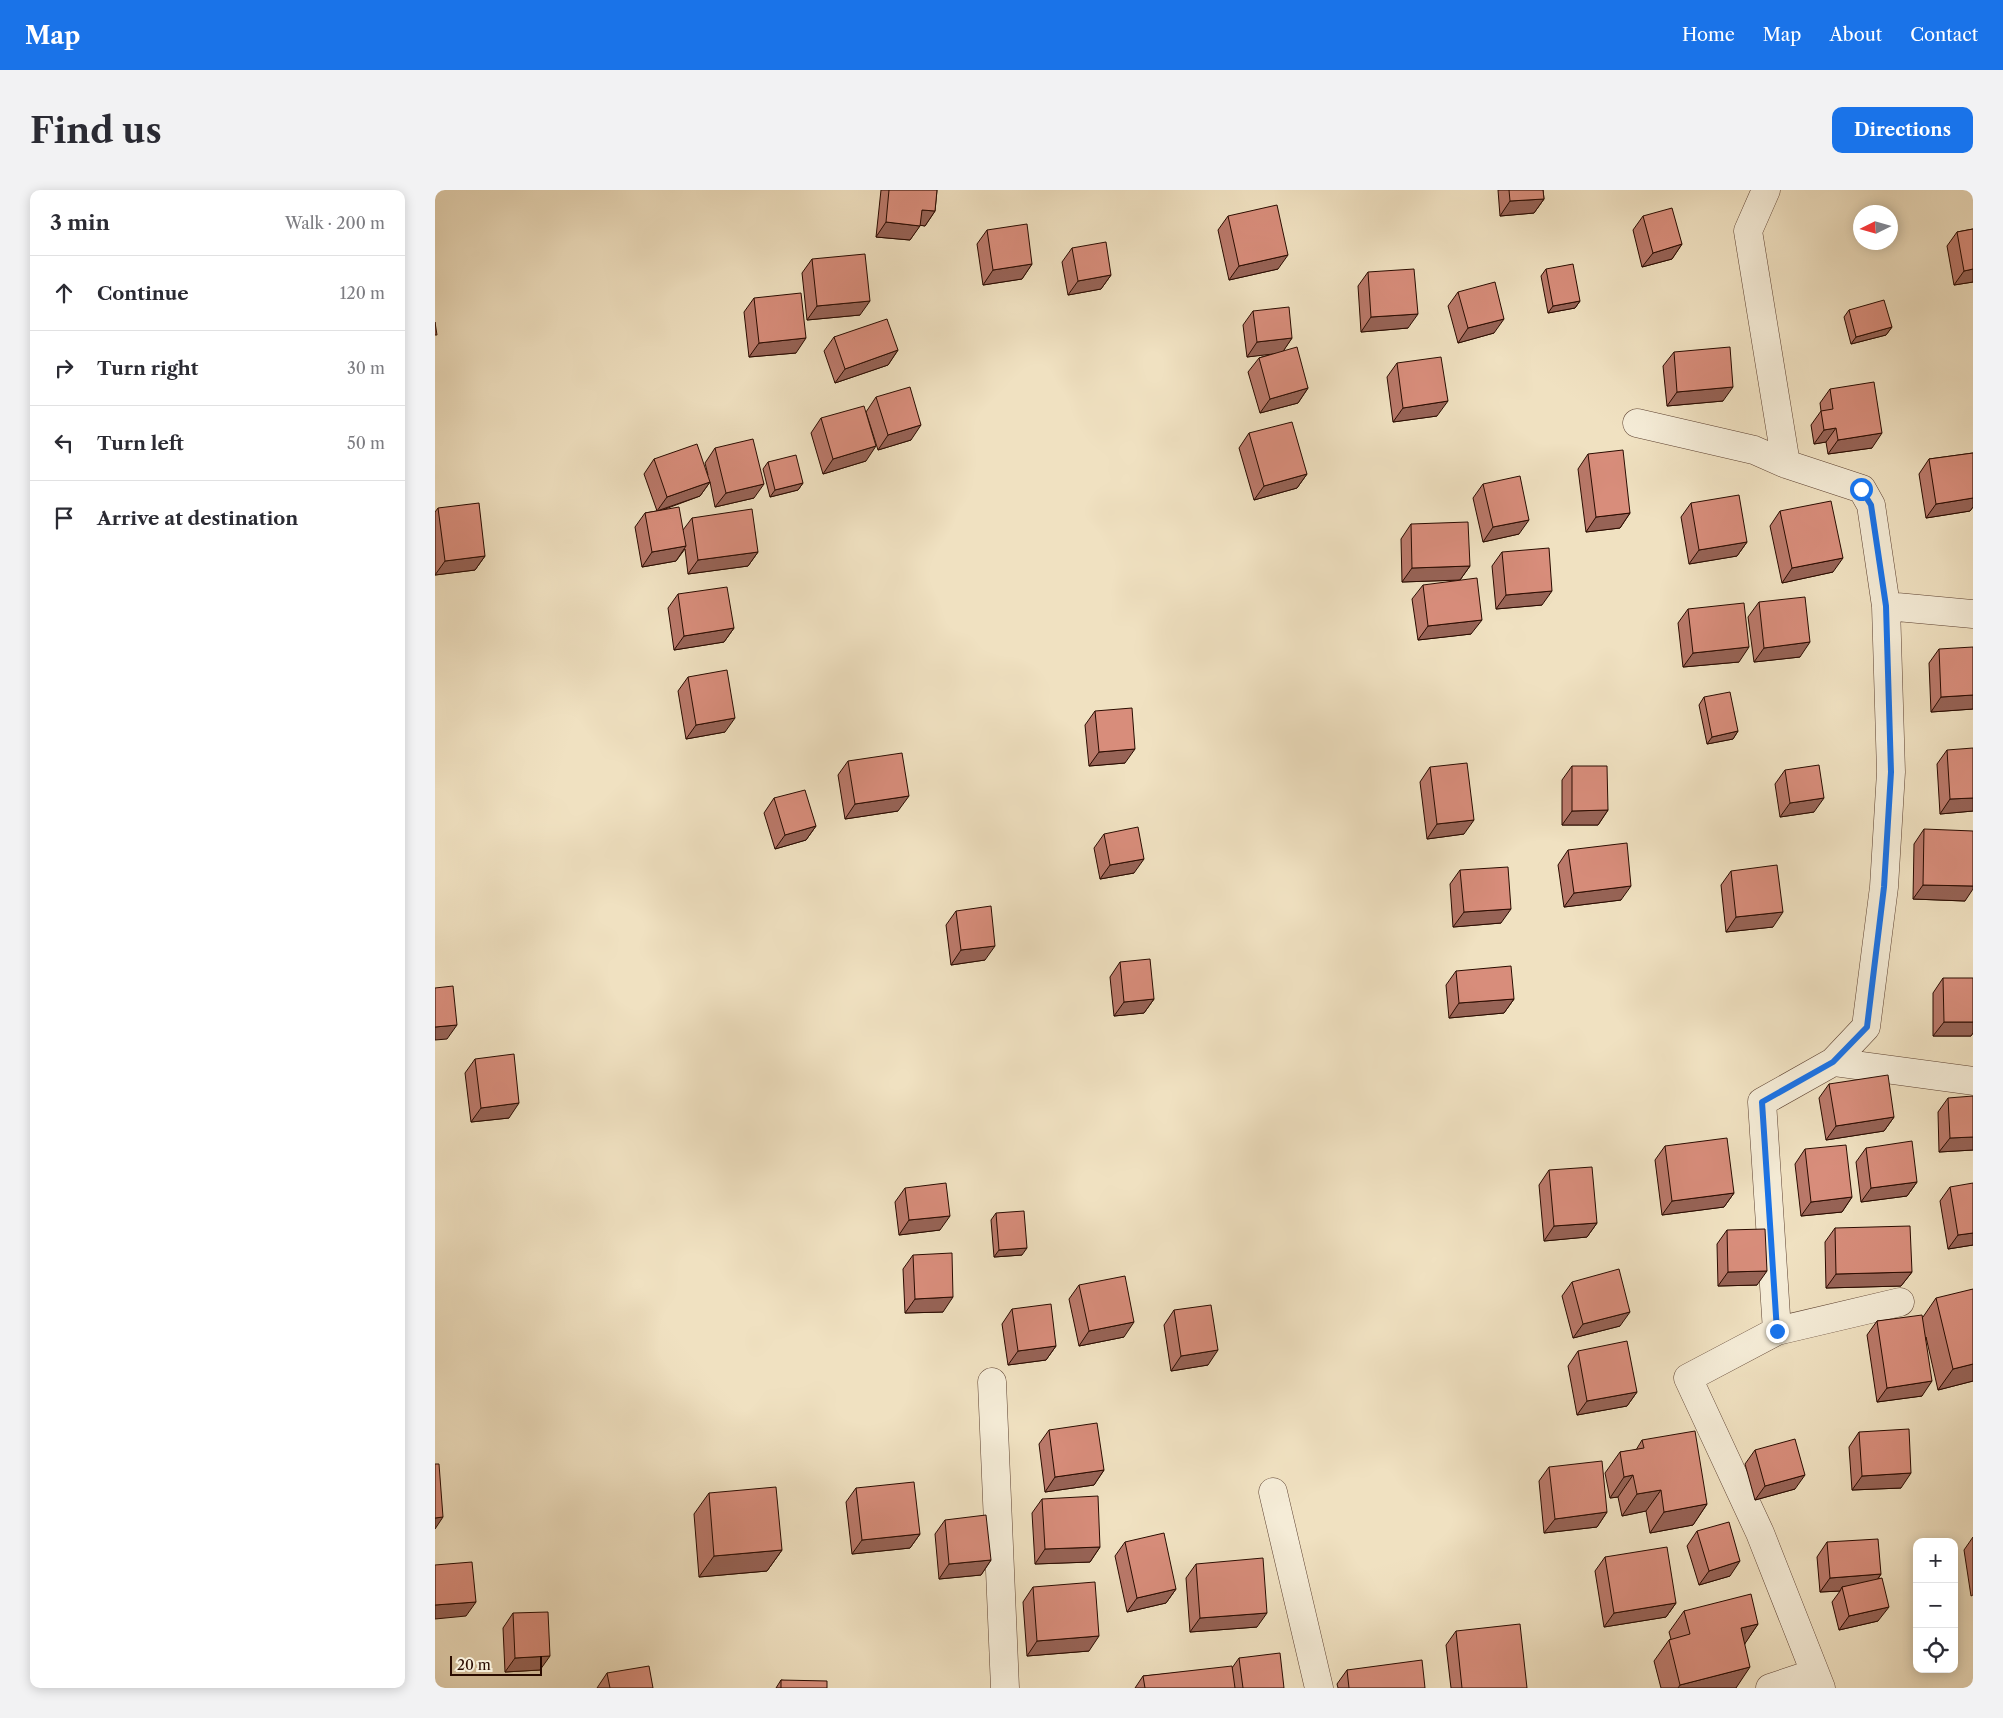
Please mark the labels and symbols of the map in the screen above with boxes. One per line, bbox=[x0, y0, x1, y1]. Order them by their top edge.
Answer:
north arrow bbox=[1853, 205, 1898, 250]
route start bbox=[1850, 478, 1873, 501]
route end bbox=[1766, 1320, 1789, 1343]
scale bar bbox=[450, 1653, 543, 1676]

